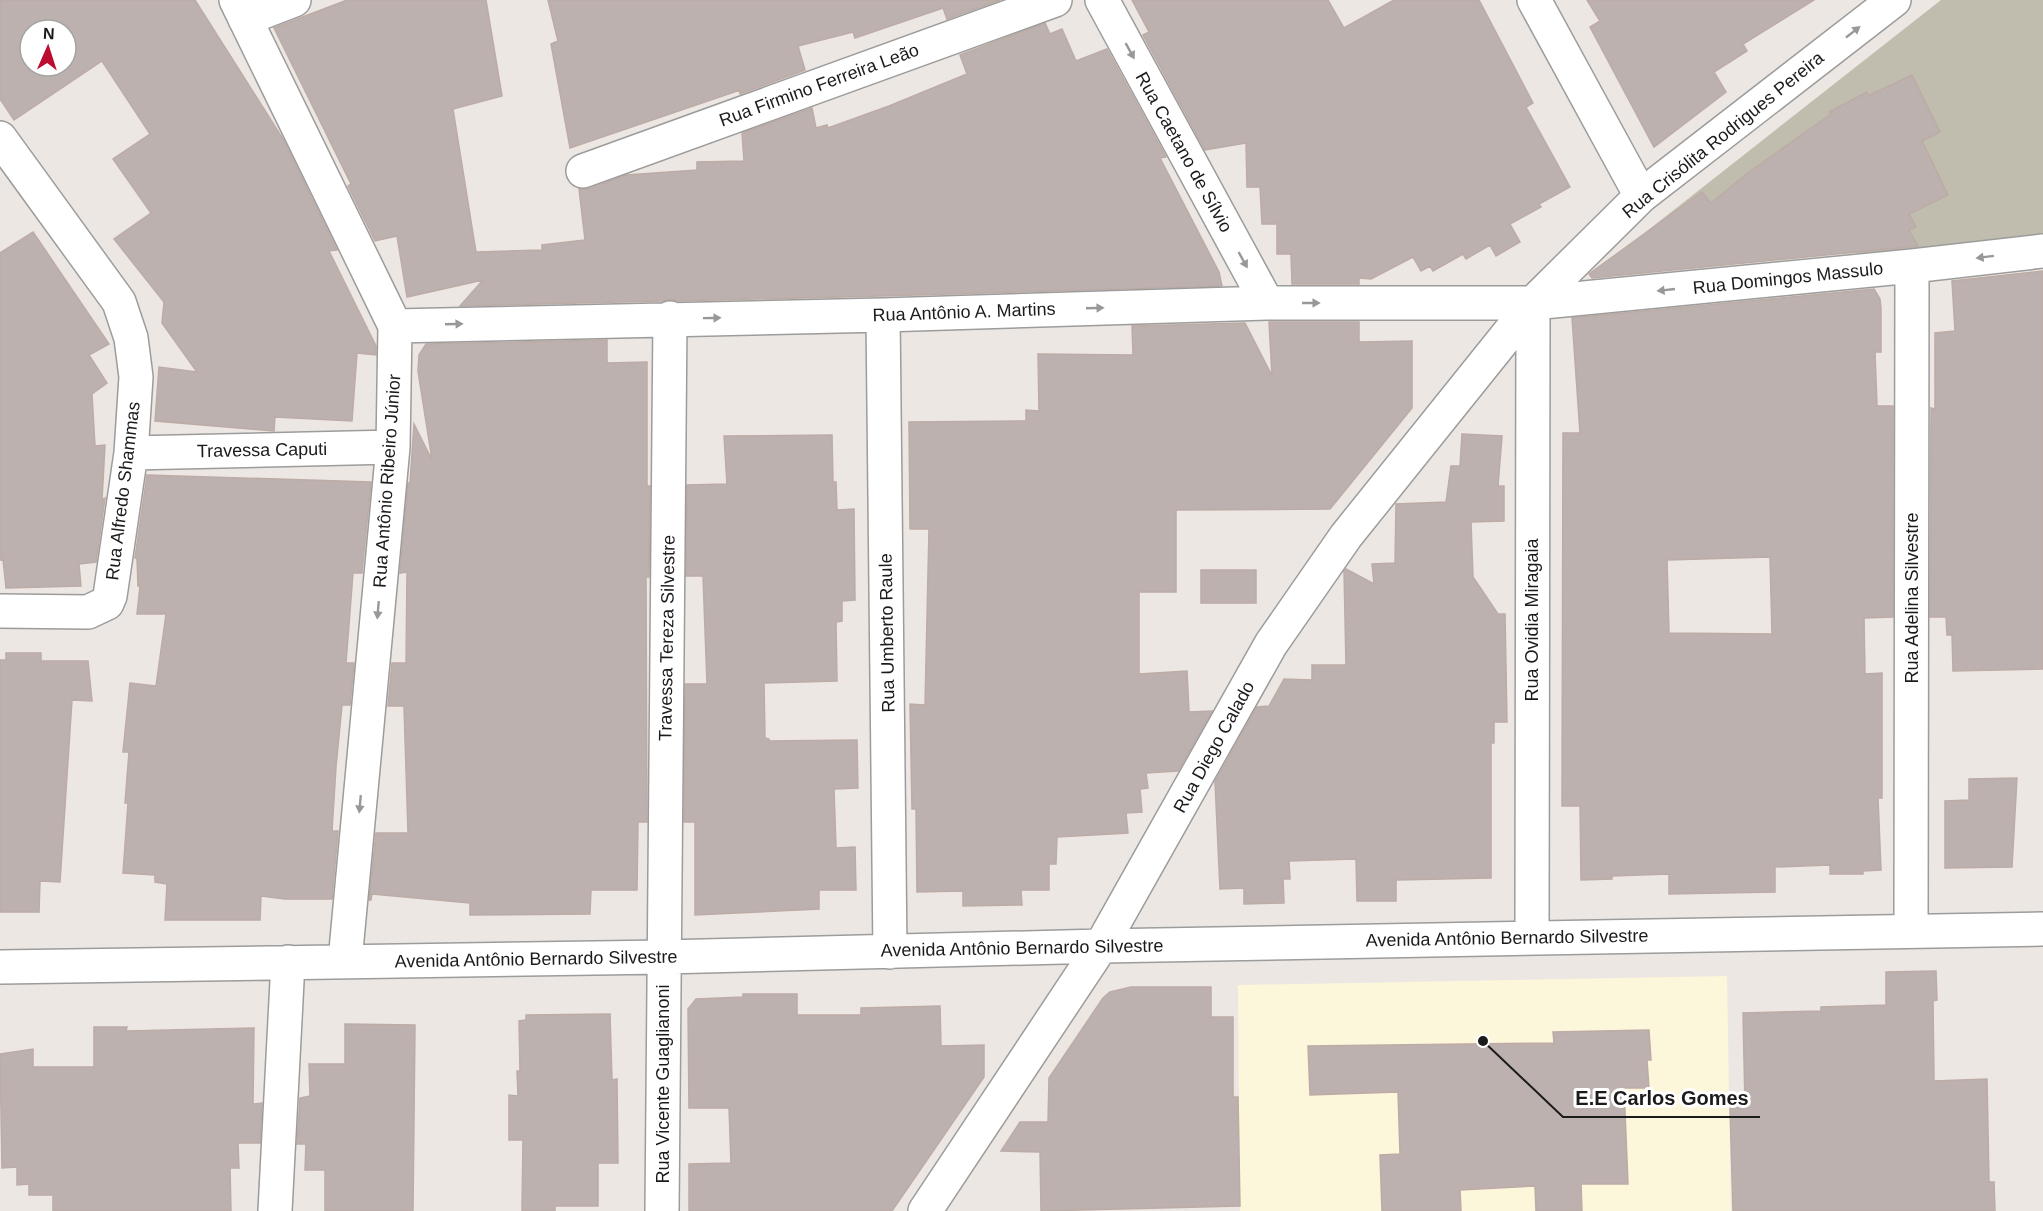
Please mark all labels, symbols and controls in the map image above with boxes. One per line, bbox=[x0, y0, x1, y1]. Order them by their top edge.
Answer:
north arrow bbox=[18, 18, 78, 78]
text: N bbox=[43, 25, 55, 42]
one-way arrow bbox=[1845, 25, 1861, 38]
street label: Rua Firmino Ferreira Leão bbox=[716, 40, 922, 130]
one-way arrow bbox=[1125, 43, 1135, 60]
street label: Rua Crisólita Rodrigues Pereira bbox=[1618, 47, 1828, 222]
street label: Rua Caetano de Sílvio bbox=[1132, 68, 1236, 236]
one-way arrow bbox=[1238, 251, 1248, 268]
one-way arrow bbox=[1975, 253, 1994, 262]
street label: Rua Domingos Massulo bbox=[1692, 258, 1884, 298]
one-way arrow bbox=[1656, 285, 1675, 295]
one-way arrow bbox=[1302, 298, 1321, 308]
street label: Rua Antônio A. Martins bbox=[872, 299, 1056, 325]
one-way arrow bbox=[1086, 304, 1105, 313]
one-way arrow bbox=[702, 313, 721, 322]
one-way arrow bbox=[444, 319, 463, 329]
street label: Rua Antônio Ribeiro Júnior bbox=[370, 373, 404, 589]
street label: Rua Alfredo Shammas bbox=[102, 400, 144, 582]
street label: Travessa Caputi bbox=[197, 439, 327, 461]
street label: Rua Adelina Silvestre bbox=[1902, 512, 1922, 684]
street label: Travessa Tereza Silvestre bbox=[655, 535, 679, 741]
street label: Rua Ovidia Miragaia bbox=[1522, 537, 1542, 702]
street label: Rua Umberto Raule bbox=[876, 553, 898, 713]
one-way arrow bbox=[373, 600, 383, 619]
street label: Rua Diego Calado bbox=[1170, 678, 1258, 816]
one-way arrow bbox=[355, 795, 365, 814]
street label: Avenida Antônio Bernardo Silvestre bbox=[1365, 926, 1649, 950]
street label: Avenida Antônio Bernardo Silvestre bbox=[880, 936, 1164, 960]
street label: Avenida Antônio Bernardo Silvestre bbox=[394, 947, 678, 971]
street label: Rua Vicente Guaglianoni bbox=[653, 985, 673, 1183]
callout: E.E Carlos Gomes bbox=[1563, 1079, 1760, 1117]
text: E.E Carlos Gomes bbox=[1575, 1087, 1749, 1109]

